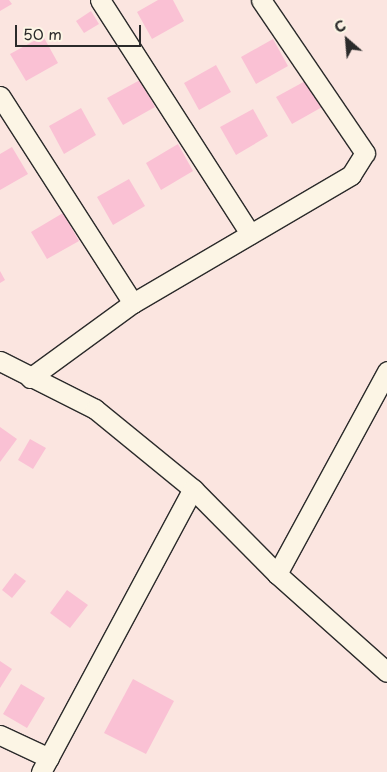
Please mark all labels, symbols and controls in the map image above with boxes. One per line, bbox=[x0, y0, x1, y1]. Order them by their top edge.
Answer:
text: С bbox=[331, 14, 349, 38]
scale bar bbox=[18, 15, 144, 47]
north arrow bbox=[322, 15, 372, 65]
text: 50 m bbox=[23, 22, 62, 45]

